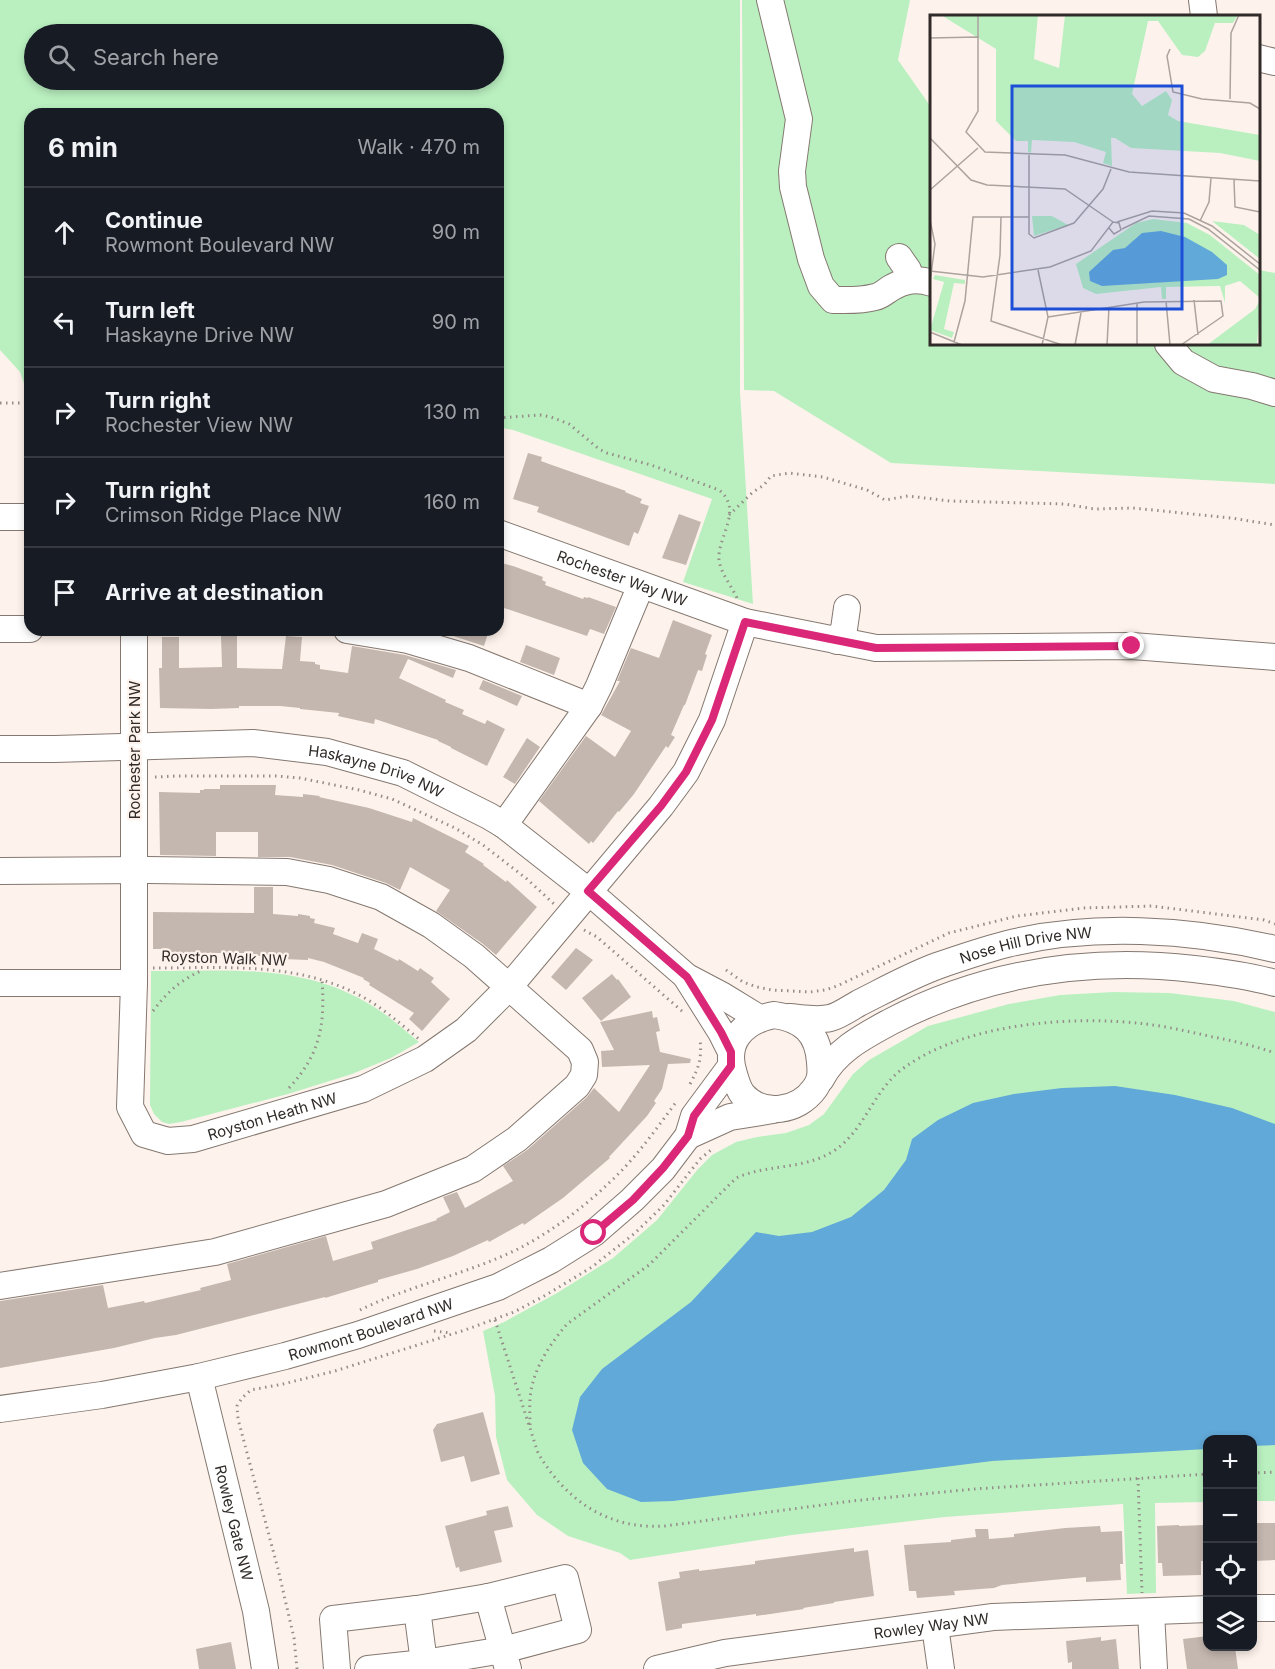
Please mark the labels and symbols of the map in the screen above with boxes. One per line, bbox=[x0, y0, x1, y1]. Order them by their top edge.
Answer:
inset map bbox=[930, 15, 1260, 345]
street label: Rochester Way NW bbox=[555, 546, 690, 610]
route end bbox=[1118, 632, 1144, 658]
street label: Rochester Park NW bbox=[125, 681, 144, 819]
street label: Haskayne Drive NW bbox=[307, 740, 447, 801]
street label: Nose Hill Drive NW bbox=[957, 922, 1093, 967]
street label: Royston Walk NW bbox=[161, 946, 287, 970]
street label: Royston Heath NW bbox=[205, 1088, 339, 1144]
route start bbox=[580, 1219, 606, 1245]
street label: Rowmont Boulevard NW bbox=[286, 1294, 456, 1364]
street label: Rowley Gate NW bbox=[211, 1463, 258, 1583]
street label: Rowley Way NW bbox=[872, 1608, 990, 1642]

